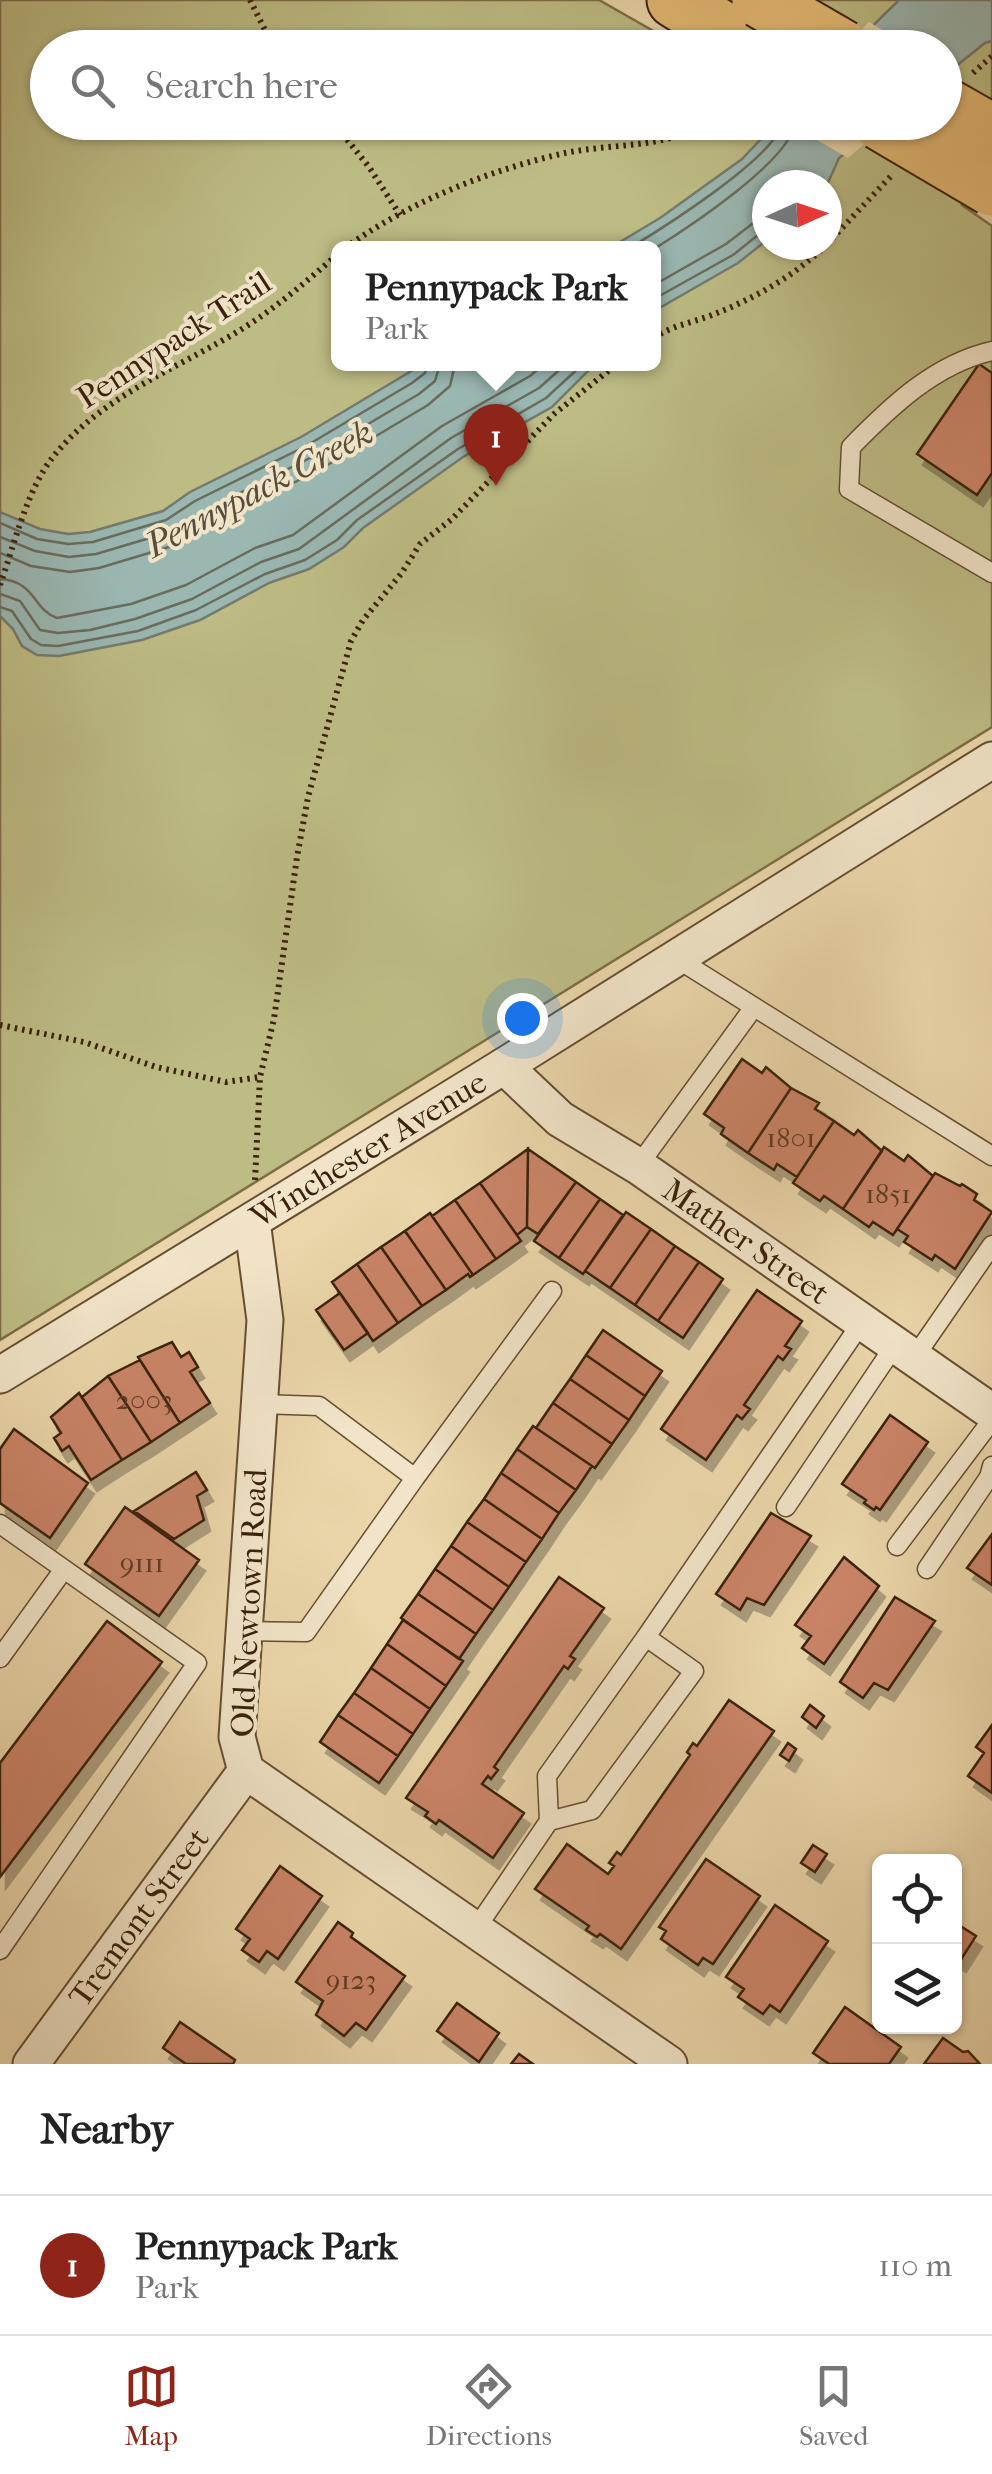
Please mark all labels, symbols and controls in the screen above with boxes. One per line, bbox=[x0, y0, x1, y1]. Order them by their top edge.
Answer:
search box bbox=[30, 30, 962, 140]
icon: search bbox=[65, 58, 120, 113]
text: Search here bbox=[145, 63, 338, 108]
north arrow bbox=[752, 170, 842, 260]
popup bbox=[331, 241, 661, 371]
street label: Pennypack Trail bbox=[70, 264, 278, 416]
text: Pennypack Park bbox=[365, 265, 627, 310]
text: Park bbox=[365, 310, 429, 347]
pin: 1 bbox=[464, 404, 528, 486]
water label: Pennypack Creek bbox=[136, 412, 380, 567]
your location bbox=[497, 993, 548, 1044]
street label: Winchester Avenue bbox=[243, 1063, 493, 1236]
house number: 1801 bbox=[766, 1121, 816, 1154]
street label: Mather Street bbox=[656, 1171, 837, 1312]
house number: 1851 bbox=[865, 1177, 911, 1210]
house number: 2003 bbox=[116, 1383, 172, 1416]
street label: Old Newtown Road bbox=[223, 1467, 275, 1738]
house number: 9111 bbox=[120, 1546, 164, 1579]
street label: Tremont Street bbox=[61, 1820, 217, 2014]
map controls bbox=[872, 1854, 962, 2034]
button: locate bbox=[872, 1854, 962, 1944]
button: layers bbox=[872, 1944, 962, 2034]
house number: 9123 bbox=[326, 1963, 376, 1996]
text: Nearby bbox=[40, 2105, 172, 2154]
text: Pennypack Park bbox=[135, 2224, 397, 2269]
text: 1 bbox=[67, 2247, 78, 2284]
text: 110 m bbox=[878, 2247, 952, 2284]
text: Park bbox=[135, 2269, 199, 2306]
tab: Map bbox=[124, 2359, 179, 2452]
tab: Directions bbox=[426, 2359, 552, 2452]
tab: Saved bbox=[799, 2359, 868, 2452]

